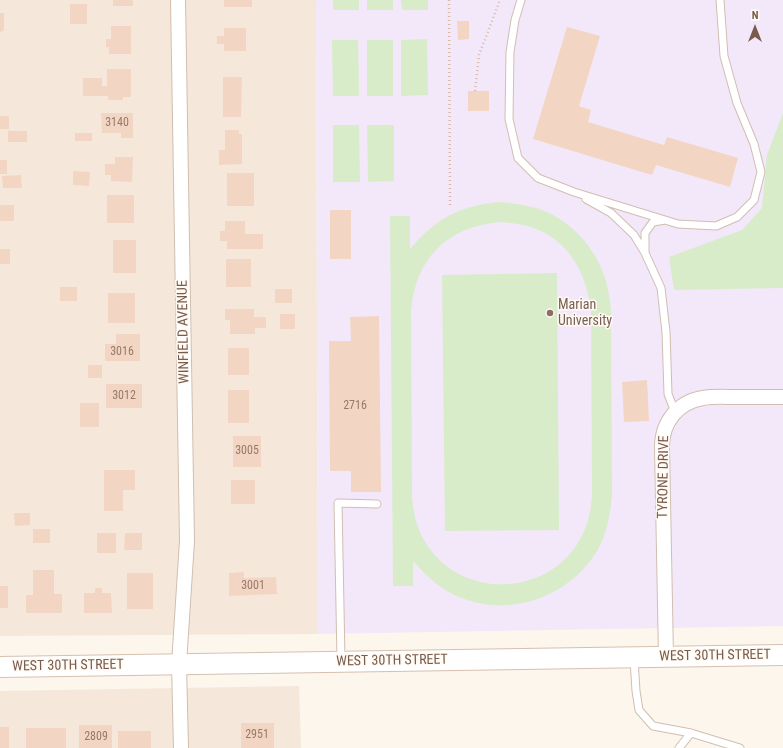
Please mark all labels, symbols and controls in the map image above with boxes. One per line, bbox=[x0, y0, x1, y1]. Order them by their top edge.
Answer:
north arrow bbox=[735, 8, 775, 48]
text: N bbox=[752, 9, 758, 22]
house number: 3140 bbox=[105, 116, 129, 130]
street label: WINFIELD AVENUE bbox=[175, 280, 193, 384]
place label: Marian University bbox=[558, 297, 612, 330]
marker: Marian University bbox=[545, 308, 555, 318]
house number: 3016 bbox=[110, 345, 134, 359]
house number: 3012 bbox=[112, 389, 136, 403]
house number: 2716 bbox=[343, 399, 367, 413]
street label: TYRONE DRIVE bbox=[655, 435, 673, 519]
house number: 3005 bbox=[235, 444, 259, 458]
house number: 3001 bbox=[241, 579, 265, 593]
street label: WEST 30TH STREET bbox=[659, 647, 771, 665]
street label: WEST 30TH STREET bbox=[336, 652, 448, 670]
street label: WEST 30TH STREET bbox=[12, 657, 124, 675]
house number: 2951 bbox=[245, 728, 269, 742]
house number: 2809 bbox=[84, 730, 108, 744]

